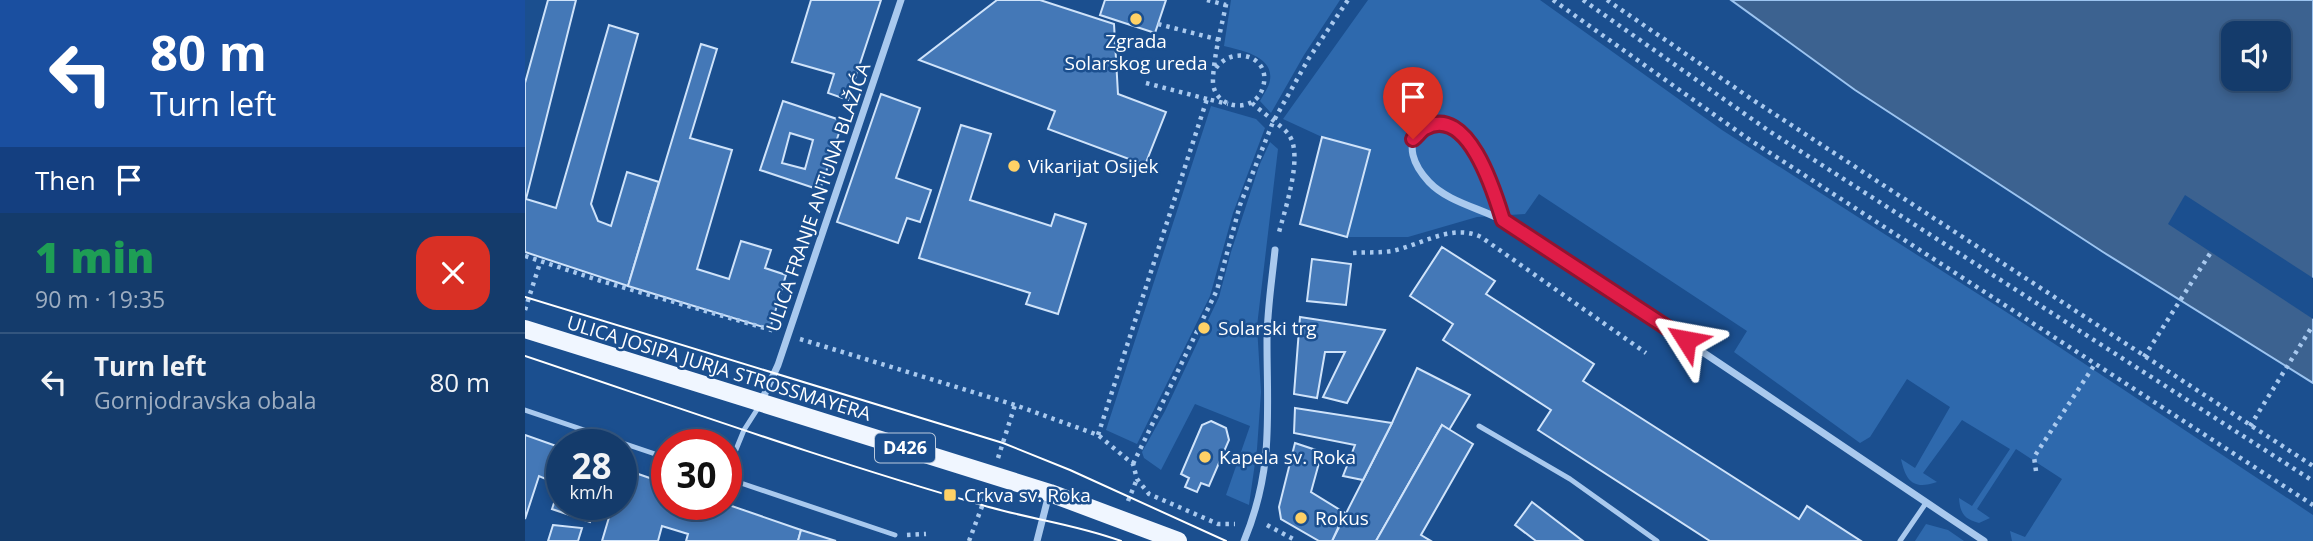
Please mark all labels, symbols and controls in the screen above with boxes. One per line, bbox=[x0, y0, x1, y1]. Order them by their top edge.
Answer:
marker: Zgrada Solarskog ureda bbox=[1128, 11, 1144, 27]
text: 80 m bbox=[150, 19, 267, 85]
map controls bbox=[2221, 21, 2291, 91]
button: sound bbox=[2221, 21, 2291, 91]
icon: left bbox=[35, 28, 126, 119]
place label: Zgrada Solarskog ureda bbox=[1065, 28, 1207, 76]
street label: ULICA FRANJE ANTUNA BLAŽIĆA bbox=[760, 59, 876, 335]
pin bbox=[1383, 67, 1443, 139]
icon: arrive bbox=[1394, 78, 1432, 116]
text: Turn left bbox=[150, 82, 276, 125]
place label: Vikarijat Osijek bbox=[1028, 153, 1158, 179]
marker: Vikarijat Osijek bbox=[1006, 158, 1022, 174]
icon: arrive bbox=[110, 161, 148, 199]
text: Then bbox=[35, 162, 96, 198]
text: 1 min bbox=[35, 228, 154, 285]
button: close bbox=[416, 236, 490, 310]
text: 90 m · 19:35 bbox=[35, 283, 165, 315]
position arrow bbox=[1649, 303, 1723, 377]
street label: ULICA JOSIPA JURJA STROSSMAYERA bbox=[564, 309, 874, 427]
place label: Solarski trg bbox=[1218, 315, 1317, 341]
marker: Solarski trg bbox=[1196, 320, 1212, 336]
text: Turn left bbox=[94, 348, 206, 384]
icon: left bbox=[35, 363, 73, 401]
text: 80 m bbox=[429, 364, 490, 400]
text: Gornjodravska obala bbox=[94, 384, 317, 416]
speed limit sign: 30 bbox=[651, 429, 742, 520]
road number: D426 bbox=[875, 434, 935, 462]
text: 28 bbox=[571, 442, 612, 489]
place label: Kapela sv. Roka bbox=[1219, 444, 1356, 470]
marker: Kapela sv. Roka bbox=[1197, 449, 1213, 465]
text: km/h bbox=[570, 480, 613, 504]
place label: Crkva sv. Roka bbox=[964, 482, 1091, 508]
marker: Crkva sv. Roka bbox=[942, 487, 958, 503]
place label: Rokus bbox=[1315, 505, 1369, 531]
marker: Rokus bbox=[1293, 510, 1309, 526]

